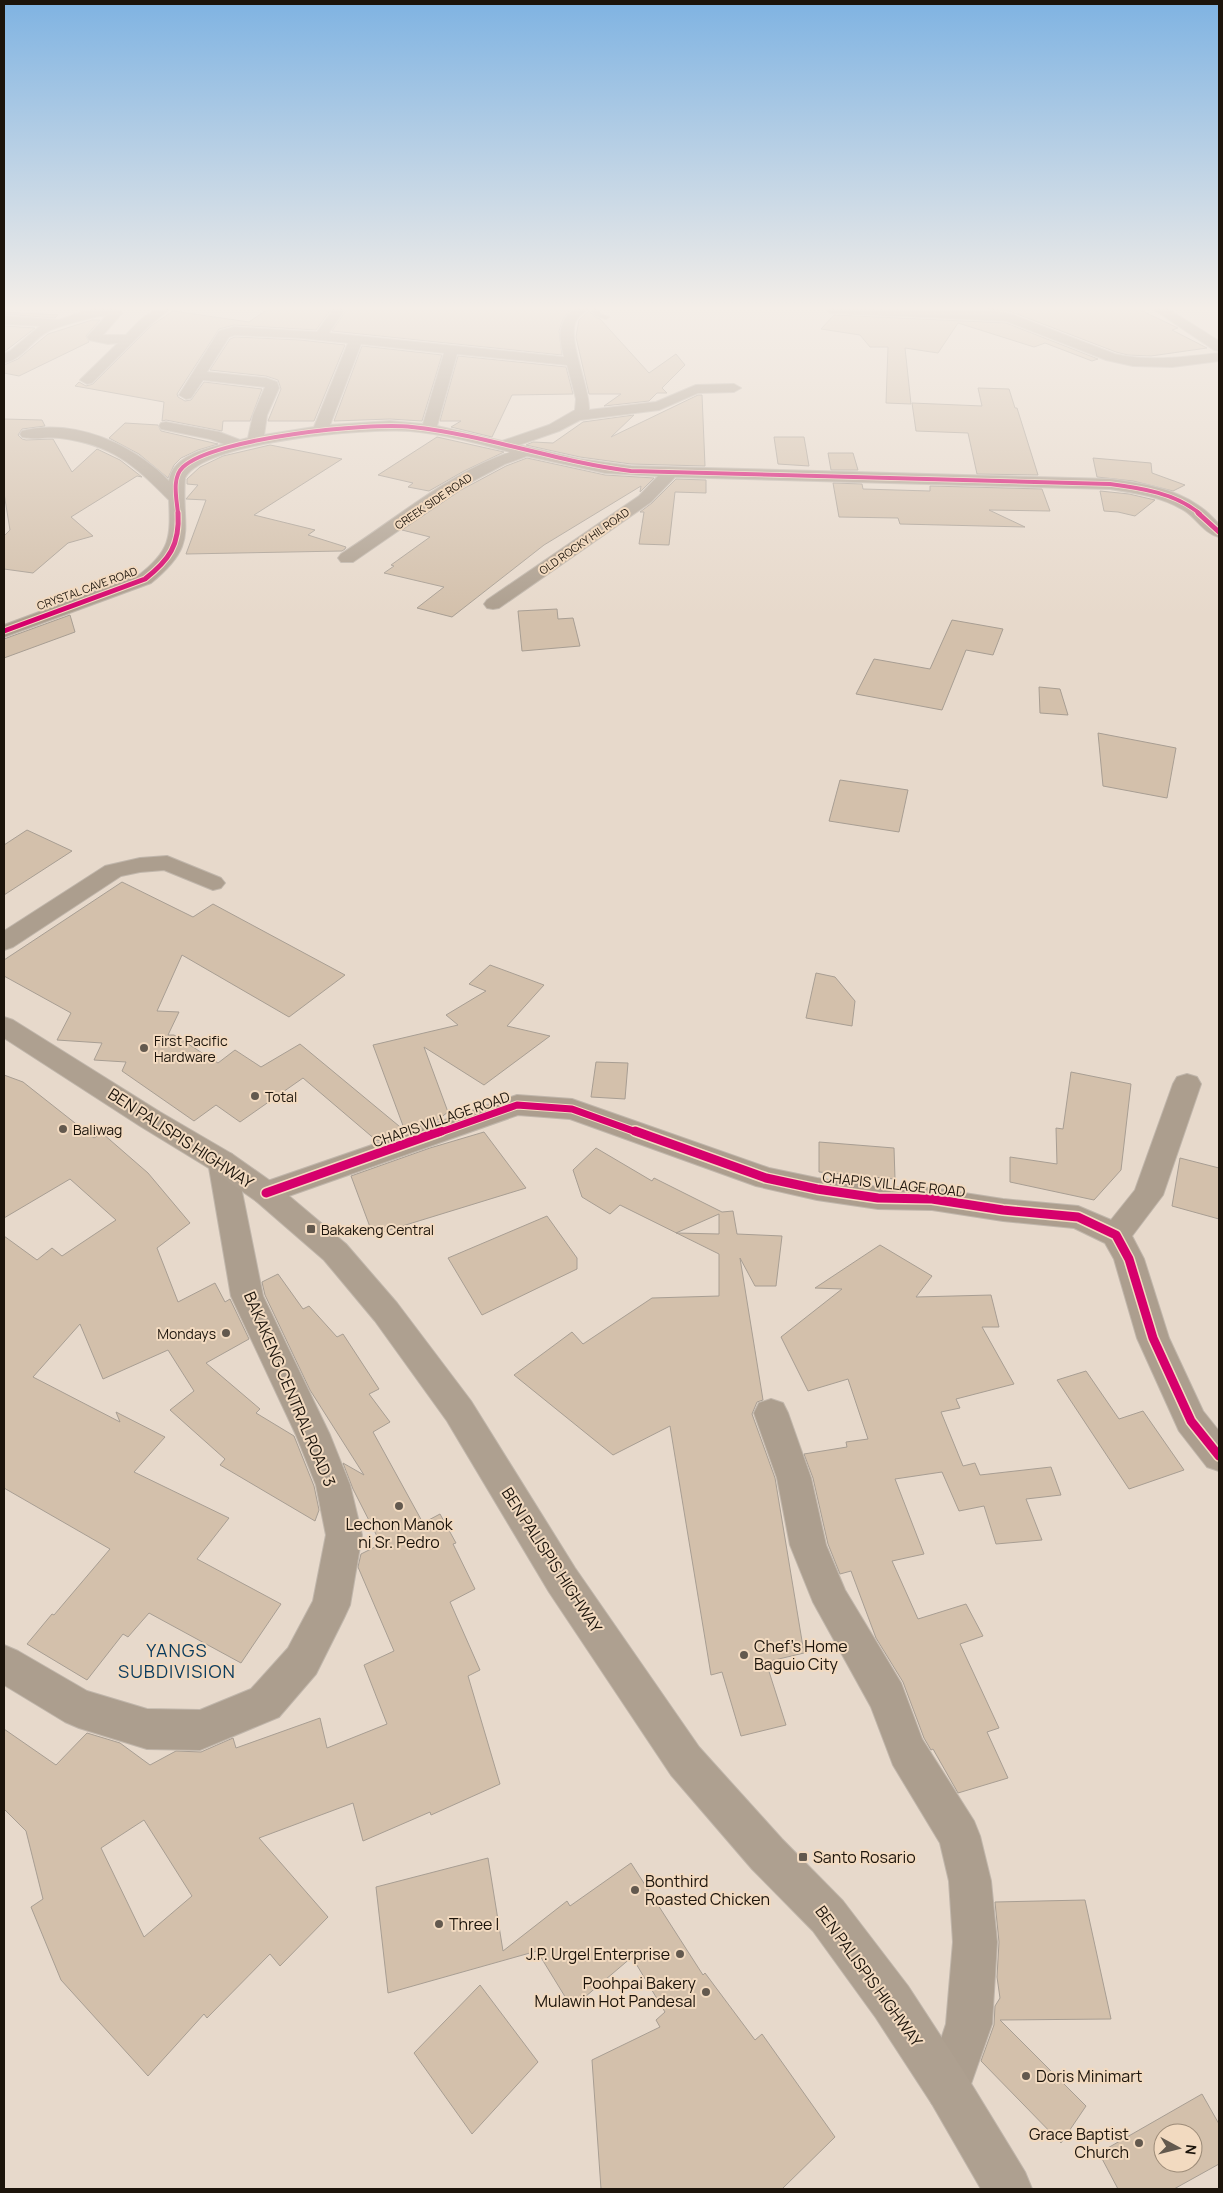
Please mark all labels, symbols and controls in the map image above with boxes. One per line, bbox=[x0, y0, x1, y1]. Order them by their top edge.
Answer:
street label: CREEK SIDE ROAD bbox=[391, 470, 475, 532]
street label: OLD ROCKY HIL ROAD bbox=[536, 504, 632, 578]
street label: CRYSTAL CAVE ROAD bbox=[35, 563, 139, 613]
place label: First Pacific Hardware bbox=[154, 1031, 228, 1066]
marker: First Pacific Hardware bbox=[138, 1042, 150, 1054]
street label: BEN PALISPIS HIGHWAY bbox=[104, 1083, 258, 1193]
place label: Total bbox=[265, 1087, 297, 1106]
street label: CHAPIS VILLAGE ROAD bbox=[370, 1087, 512, 1151]
marker: Total bbox=[249, 1090, 261, 1102]
place label: Baliwag bbox=[73, 1120, 122, 1139]
marker: Baliwag bbox=[57, 1123, 69, 1135]
street label: CHAPIS VILLAGE ROAD bbox=[821, 1167, 967, 1201]
place label: Bakakeng Central bbox=[321, 1220, 434, 1239]
marker: Bakakeng Central bbox=[305, 1223, 317, 1235]
street label: BAKAKENG CENTRAL ROAD 3 bbox=[239, 1288, 341, 1490]
place label: Mondays bbox=[157, 1324, 216, 1343]
marker: Mondays bbox=[220, 1327, 232, 1339]
street label: BEN PALISPIS HIGHWAY bbox=[497, 1483, 607, 1637]
marker: Lechon Manok ni Sr. Pedro bbox=[393, 1500, 405, 1512]
place label: Lechon Manok ni Sr. Pedro bbox=[345, 1513, 454, 1553]
place label: Chef's Home Baguio City bbox=[754, 1635, 848, 1675]
district label: YANGS SUBDIVISION bbox=[118, 1638, 236, 1683]
marker: Chef's Home Baguio City bbox=[738, 1649, 750, 1661]
place label: Santo Rosario bbox=[813, 1846, 916, 1868]
marker: Santo Rosario bbox=[797, 1851, 809, 1863]
place label: Bonthird Roasted Chicken bbox=[645, 1870, 770, 1910]
marker: Bonthird Roasted Chicken bbox=[629, 1884, 641, 1896]
street label: BEN PALISPIS HIGHWAY bbox=[810, 1901, 928, 2051]
place label: Three I bbox=[449, 1913, 499, 1935]
marker: Three I bbox=[433, 1918, 445, 1930]
place label: J.P. Urgel Enterprise bbox=[526, 1943, 670, 1965]
marker: J.P. Urgel Enterprise bbox=[674, 1948, 686, 1960]
place label: Poohpai Bakery Mulawin Hot Pandesal bbox=[535, 1972, 697, 2012]
marker: Poohpai Bakery Mulawin Hot Pandesal bbox=[700, 1986, 712, 1998]
place label: Doris Minimart bbox=[1036, 2065, 1142, 2087]
marker: Doris Minimart bbox=[1020, 2070, 1032, 2082]
place label: Grace Baptist Church bbox=[1029, 2123, 1129, 2163]
north arrow bbox=[1153, 2123, 1203, 2173]
marker: Grace Baptist Church bbox=[1133, 2137, 1145, 2149]
text: N bbox=[1181, 2143, 1201, 2156]

